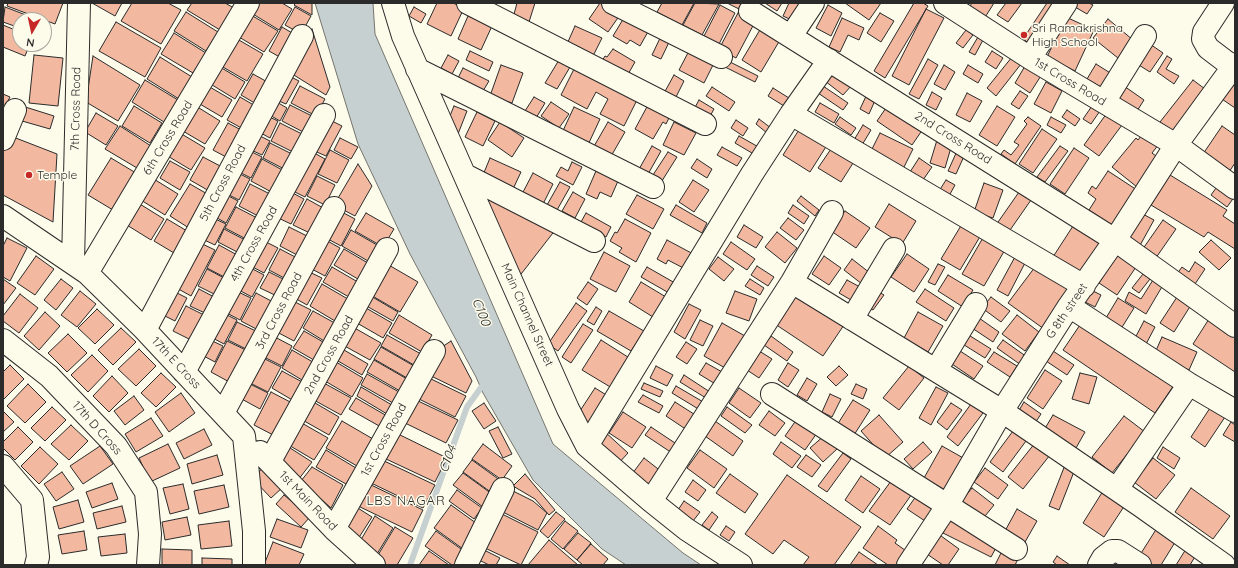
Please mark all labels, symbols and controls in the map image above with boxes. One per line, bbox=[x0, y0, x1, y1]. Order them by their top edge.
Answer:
north arrow bbox=[12, 12, 52, 52]
place label: Sri Ramakrishna High School bbox=[1032, 21, 1123, 49]
marker: Sri Ramakrishna High School bbox=[1019, 30, 1029, 40]
text: N bbox=[25, 35, 35, 50]
street label: 1st Cross Road bbox=[1032, 55, 1108, 109]
street label: 7th Cross Road bbox=[68, 67, 84, 151]
street label: 6th Cross Road bbox=[140, 98, 196, 178]
street label: 2nd Cross Road bbox=[912, 109, 994, 167]
street label: 5th Cross Road bbox=[197, 142, 249, 224]
place label: Temple bbox=[37, 168, 77, 182]
marker: Temple bbox=[24, 170, 34, 180]
street label: 4th Cross Road bbox=[227, 204, 281, 284]
street label: Main Channel Street bbox=[498, 261, 556, 369]
street label: 3rd Cross Road bbox=[253, 270, 305, 352]
street label: G 8th street bbox=[1043, 280, 1091, 342]
water label: C100 bbox=[468, 296, 494, 328]
street label: 2nd Cross Road bbox=[301, 313, 357, 397]
street label: 17th E Cross bbox=[148, 334, 204, 392]
street label: 17th D Cross bbox=[69, 398, 125, 458]
street label: 1st Cross Road bbox=[358, 401, 410, 479]
water label: C104 bbox=[436, 443, 460, 475]
street label: 1st Main Road bbox=[276, 468, 340, 534]
district label: LBS NAGAR bbox=[366, 493, 446, 509]

